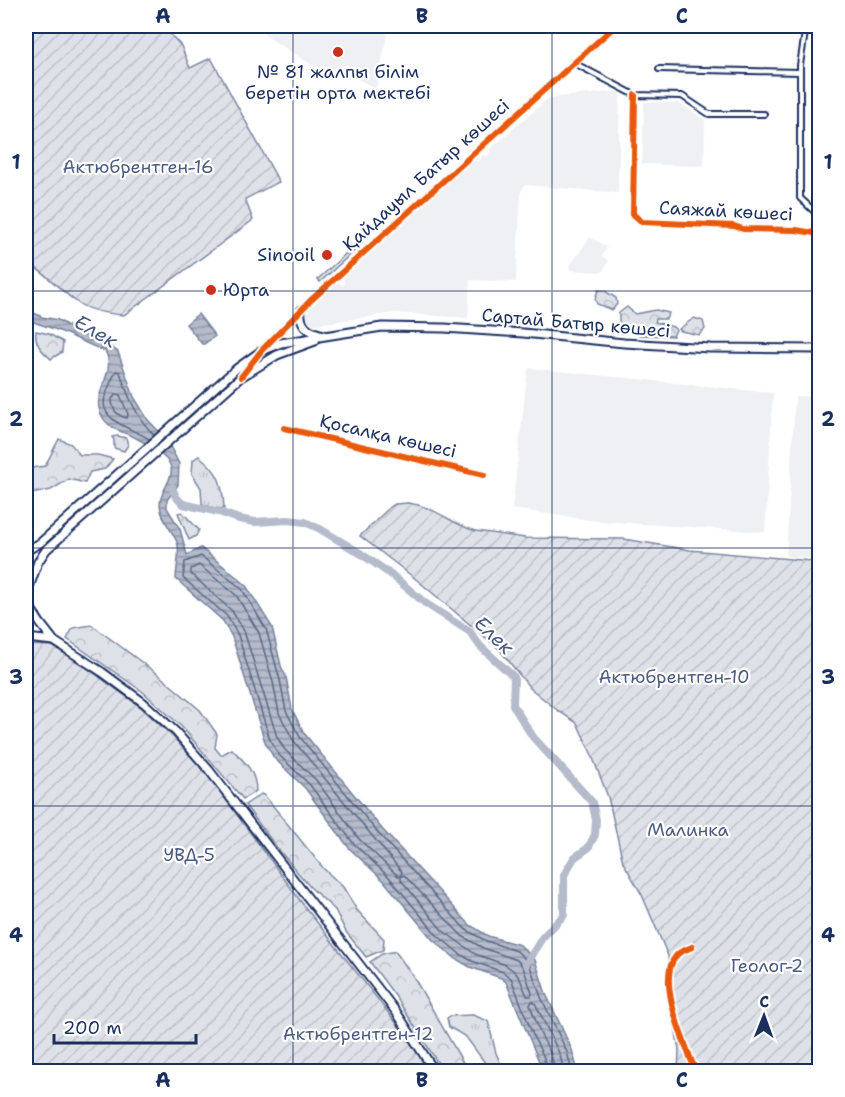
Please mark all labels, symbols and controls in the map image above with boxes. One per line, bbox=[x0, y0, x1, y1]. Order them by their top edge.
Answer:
text: A bbox=[155, 3, 171, 29]
text: B bbox=[416, 3, 428, 29]
text: C bbox=[676, 3, 688, 29]
marker: № 81 жалпы білім беретін орта мектебі bbox=[331, 45, 345, 59]
place label: № 81 жалпы білім беретін орта мектебі bbox=[245, 60, 431, 105]
street label: Қайдауыл Батыр көшесі bbox=[337, 94, 515, 256]
text: 1 bbox=[11, 149, 21, 175]
text: 1 bbox=[823, 149, 833, 175]
park label: Актюбрентген-16 bbox=[62, 155, 214, 179]
street label: Саяжай көшесі bbox=[658, 196, 794, 226]
place label: Sinooil bbox=[257, 243, 316, 267]
marker: Sinooil bbox=[320, 248, 334, 262]
place label: Юрта bbox=[223, 278, 269, 302]
marker: Юрта bbox=[204, 283, 218, 297]
street label: Сартай Батыр көшесі bbox=[481, 303, 671, 343]
water label: Елек bbox=[70, 308, 123, 354]
text: 2 bbox=[9, 406, 23, 432]
text: 2 bbox=[821, 406, 835, 432]
street label: Қосалқа көшесі bbox=[317, 409, 459, 463]
water label: Елек bbox=[469, 610, 520, 660]
text: 3 bbox=[9, 664, 23, 690]
text: 3 bbox=[821, 664, 835, 690]
park label: Актюбрентген-10 bbox=[598, 665, 750, 689]
park label: Малинка bbox=[647, 818, 729, 842]
park label: УВД-5 bbox=[163, 843, 215, 867]
text: 4 bbox=[9, 922, 23, 948]
text: 4 bbox=[821, 922, 835, 948]
park label: Геолог-2 bbox=[731, 954, 803, 978]
north arrow bbox=[734, 986, 794, 1046]
text: С bbox=[759, 991, 770, 1012]
scale bar bbox=[54, 1007, 196, 1045]
text: 200 m bbox=[63, 1016, 122, 1040]
park label: Актюбрентген-12 bbox=[283, 1022, 433, 1046]
text: A bbox=[155, 1067, 171, 1093]
text: B bbox=[416, 1067, 428, 1093]
text: C bbox=[676, 1067, 688, 1093]

